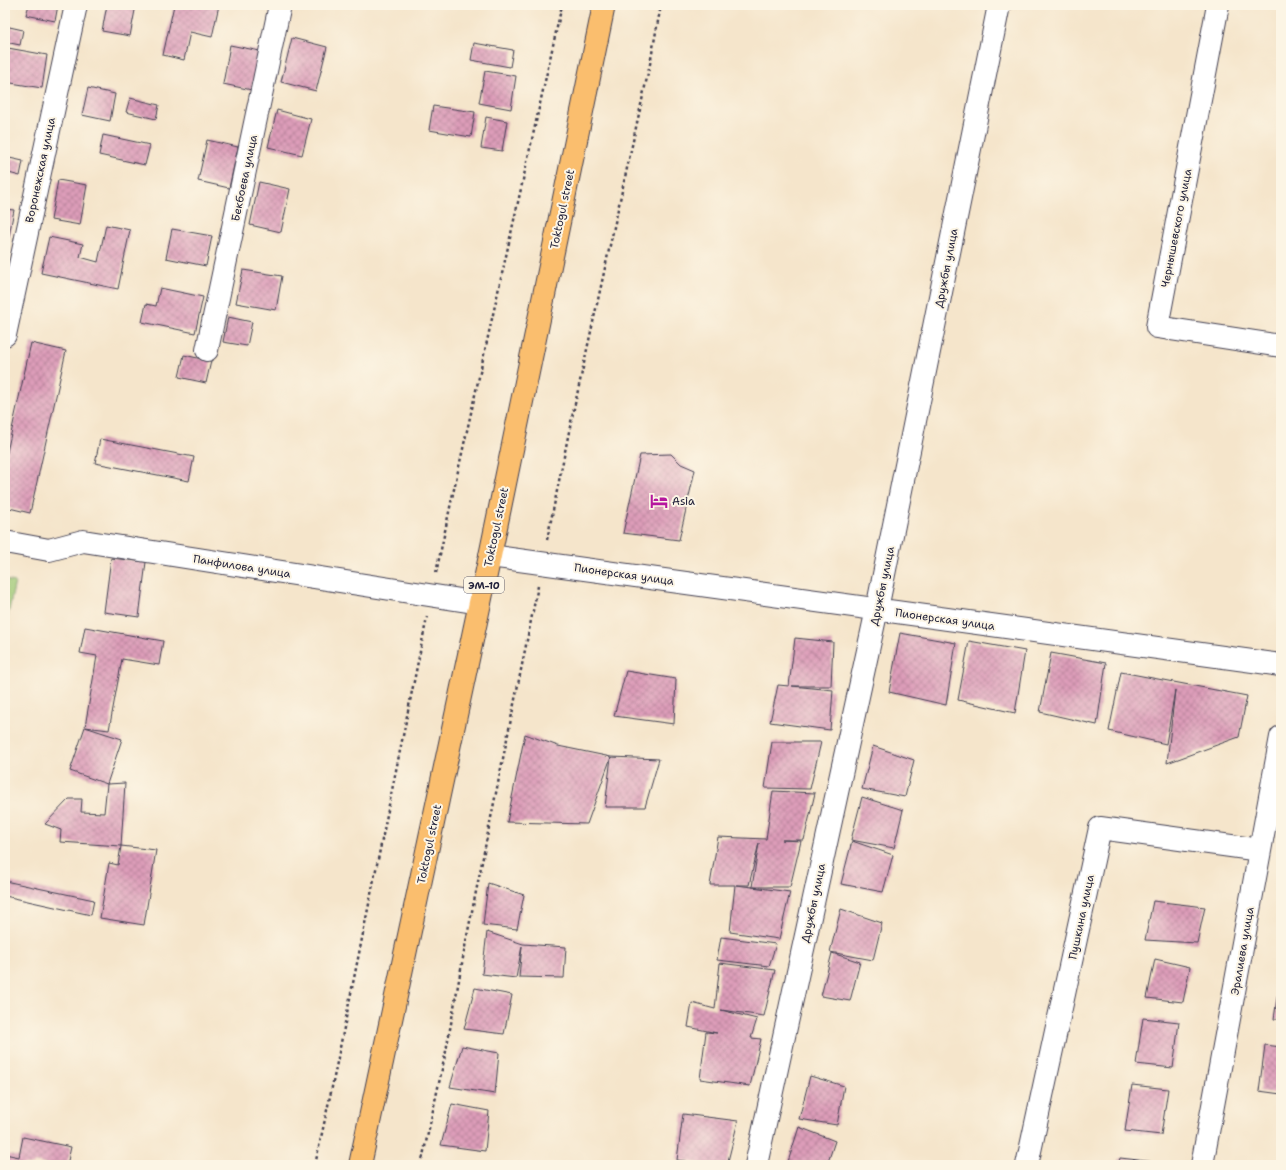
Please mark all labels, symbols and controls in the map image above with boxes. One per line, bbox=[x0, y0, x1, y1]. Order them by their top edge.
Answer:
street label: Воронежская улица bbox=[22, 116, 59, 224]
street label: Бекбоева улица bbox=[228, 133, 261, 223]
street label: Чернышевского улица bbox=[1158, 167, 1195, 289]
street label: Toktogul street bbox=[547, 168, 578, 250]
street label: Дружбы улица bbox=[931, 227, 962, 309]
street label: Toktogul street bbox=[481, 486, 512, 568]
hotel icon: Asia bbox=[649, 491, 669, 511]
place label: Asia bbox=[672, 494, 695, 509]
street label: Дружбы улица bbox=[867, 545, 898, 627]
street label: Панфилова улица bbox=[192, 551, 292, 582]
street label: Пионерская улица bbox=[573, 560, 675, 589]
road number: ЭМ-10 bbox=[464, 577, 504, 593]
street label: Пионерская улица bbox=[894, 605, 996, 634]
street label: Toktogul street bbox=[414, 803, 445, 885]
street label: Дружбы улица bbox=[798, 862, 829, 944]
street label: Пушкина улица bbox=[1065, 873, 1098, 961]
street label: Эралиева улица bbox=[1227, 906, 1258, 996]

